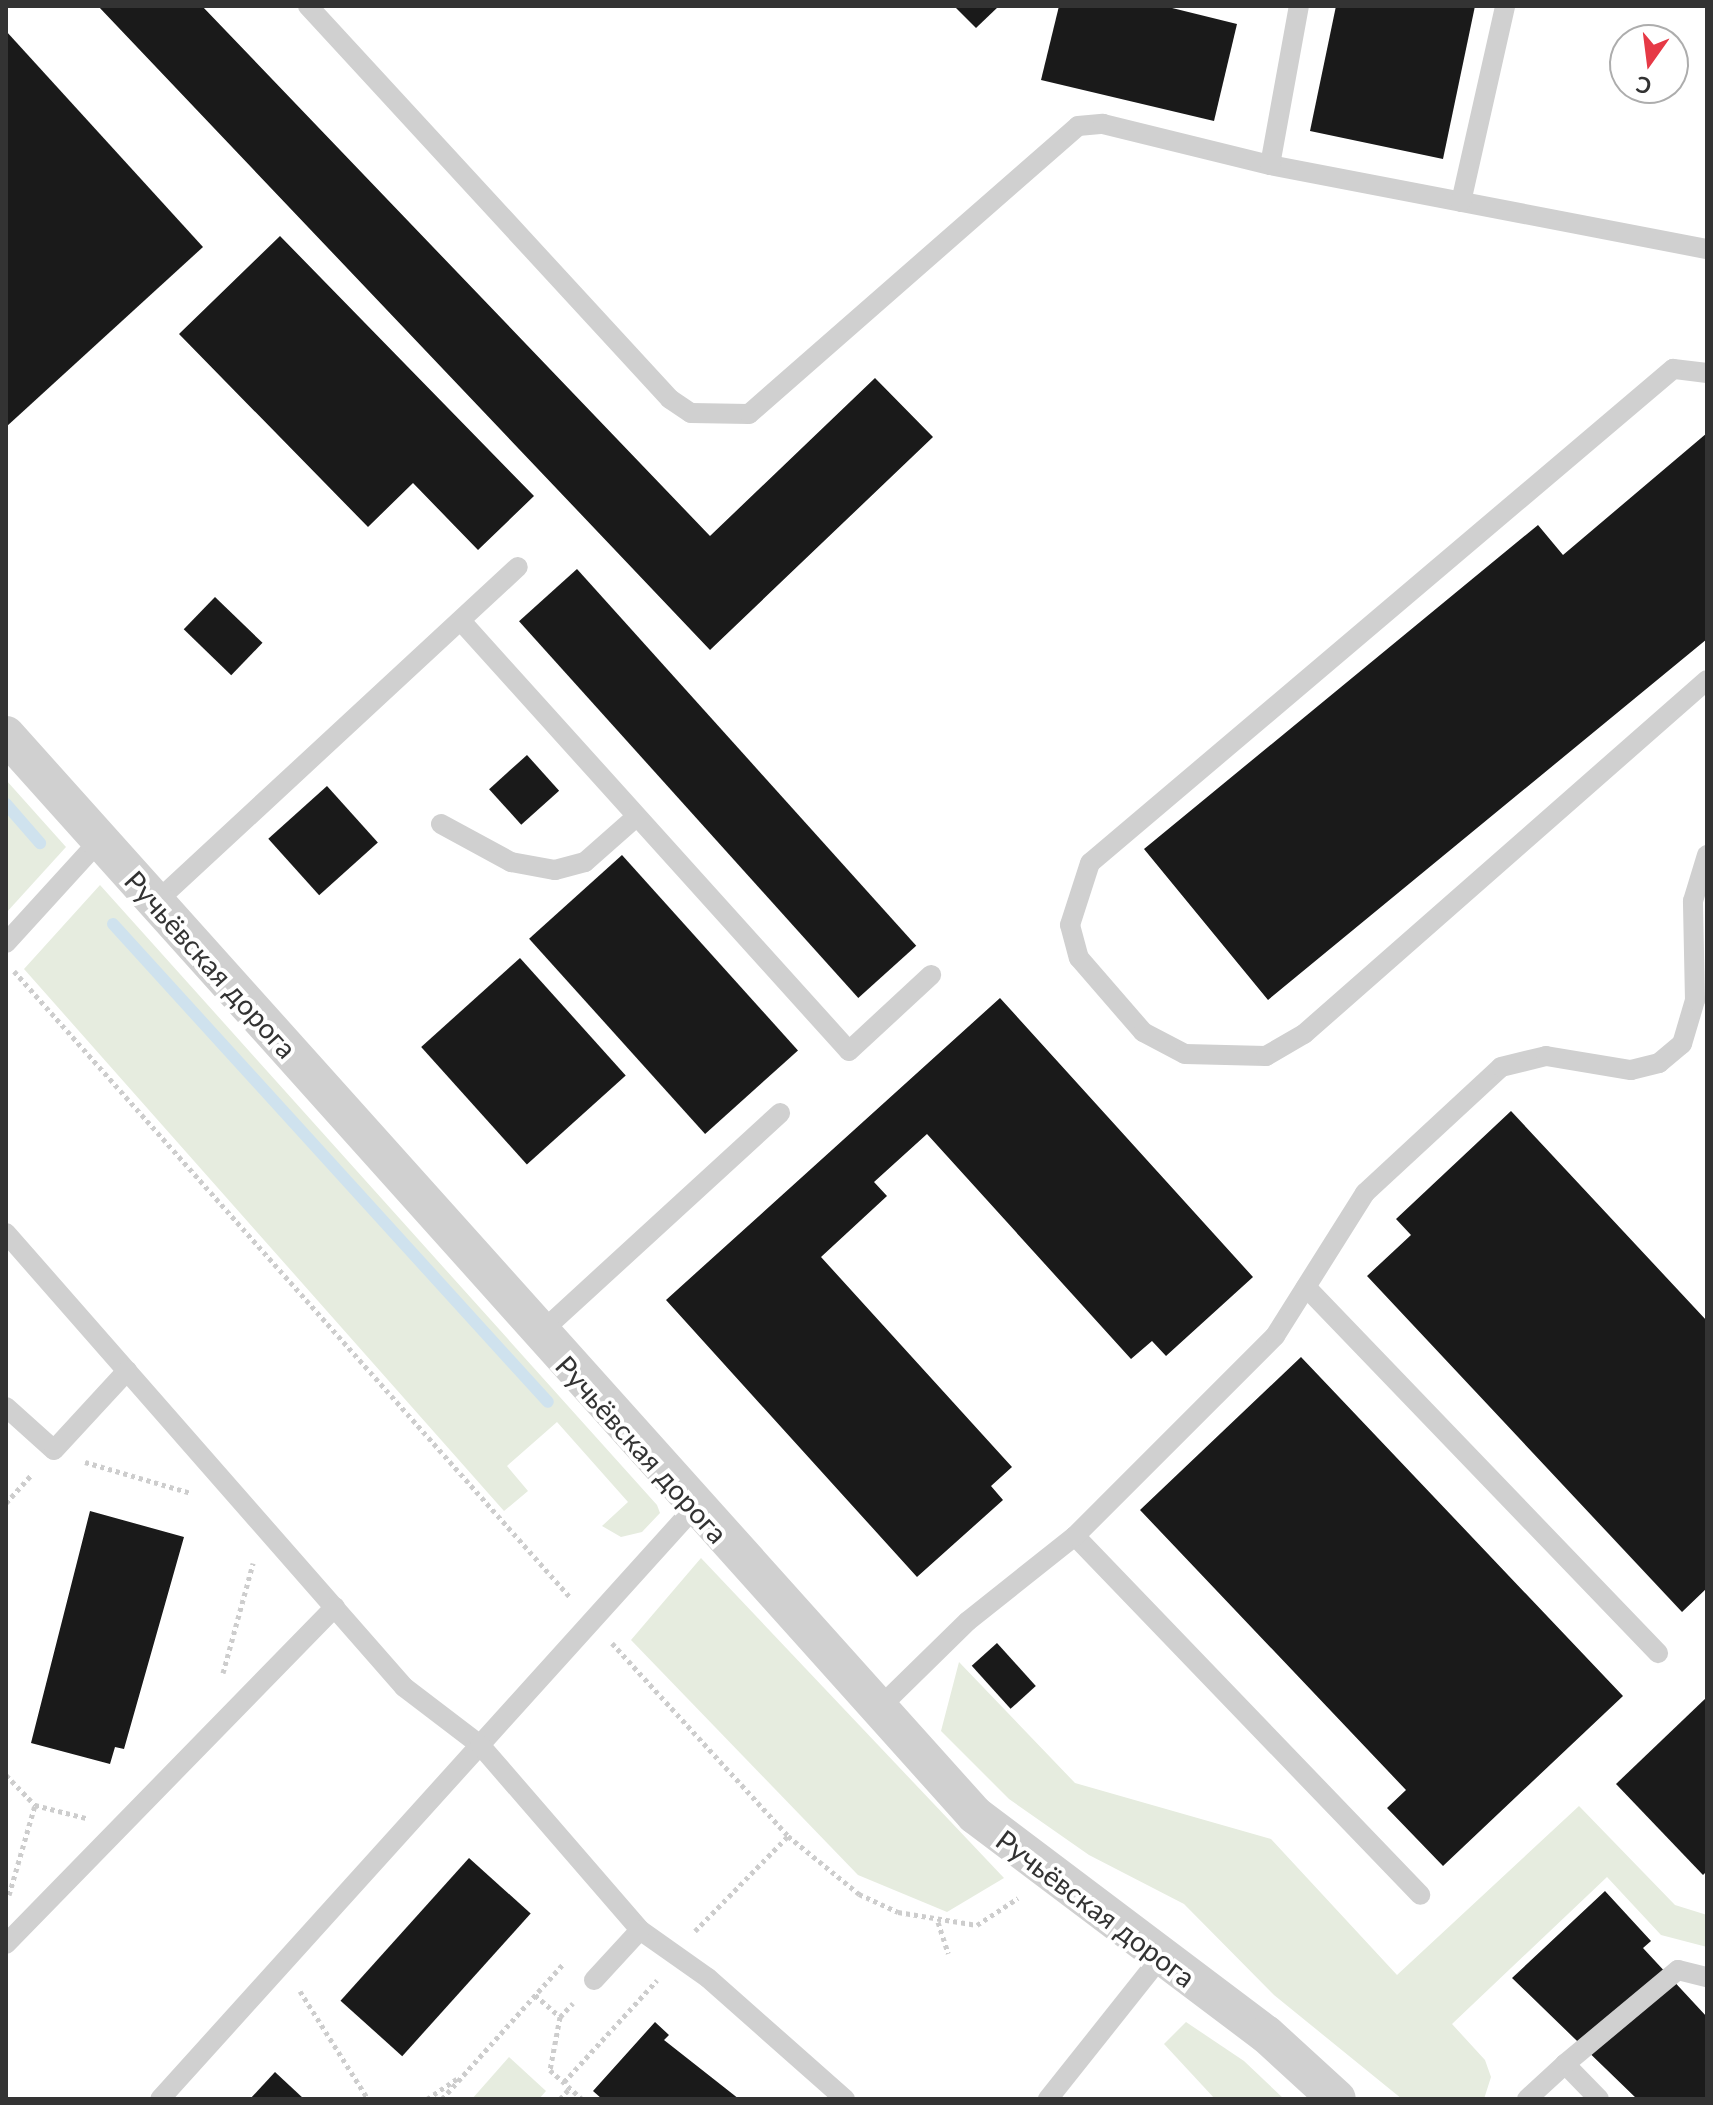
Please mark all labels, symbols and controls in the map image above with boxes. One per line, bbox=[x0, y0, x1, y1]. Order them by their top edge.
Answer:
north arrow bbox=[1609, 24, 1689, 104]
text: С bbox=[1633, 71, 1654, 101]
street label: Ручьёвская дорога bbox=[118, 863, 304, 1065]
street label: Ручьёвская дорога bbox=[549, 1348, 735, 1550]
street label: Ручьёвская дорога bbox=[990, 1822, 1202, 1994]

